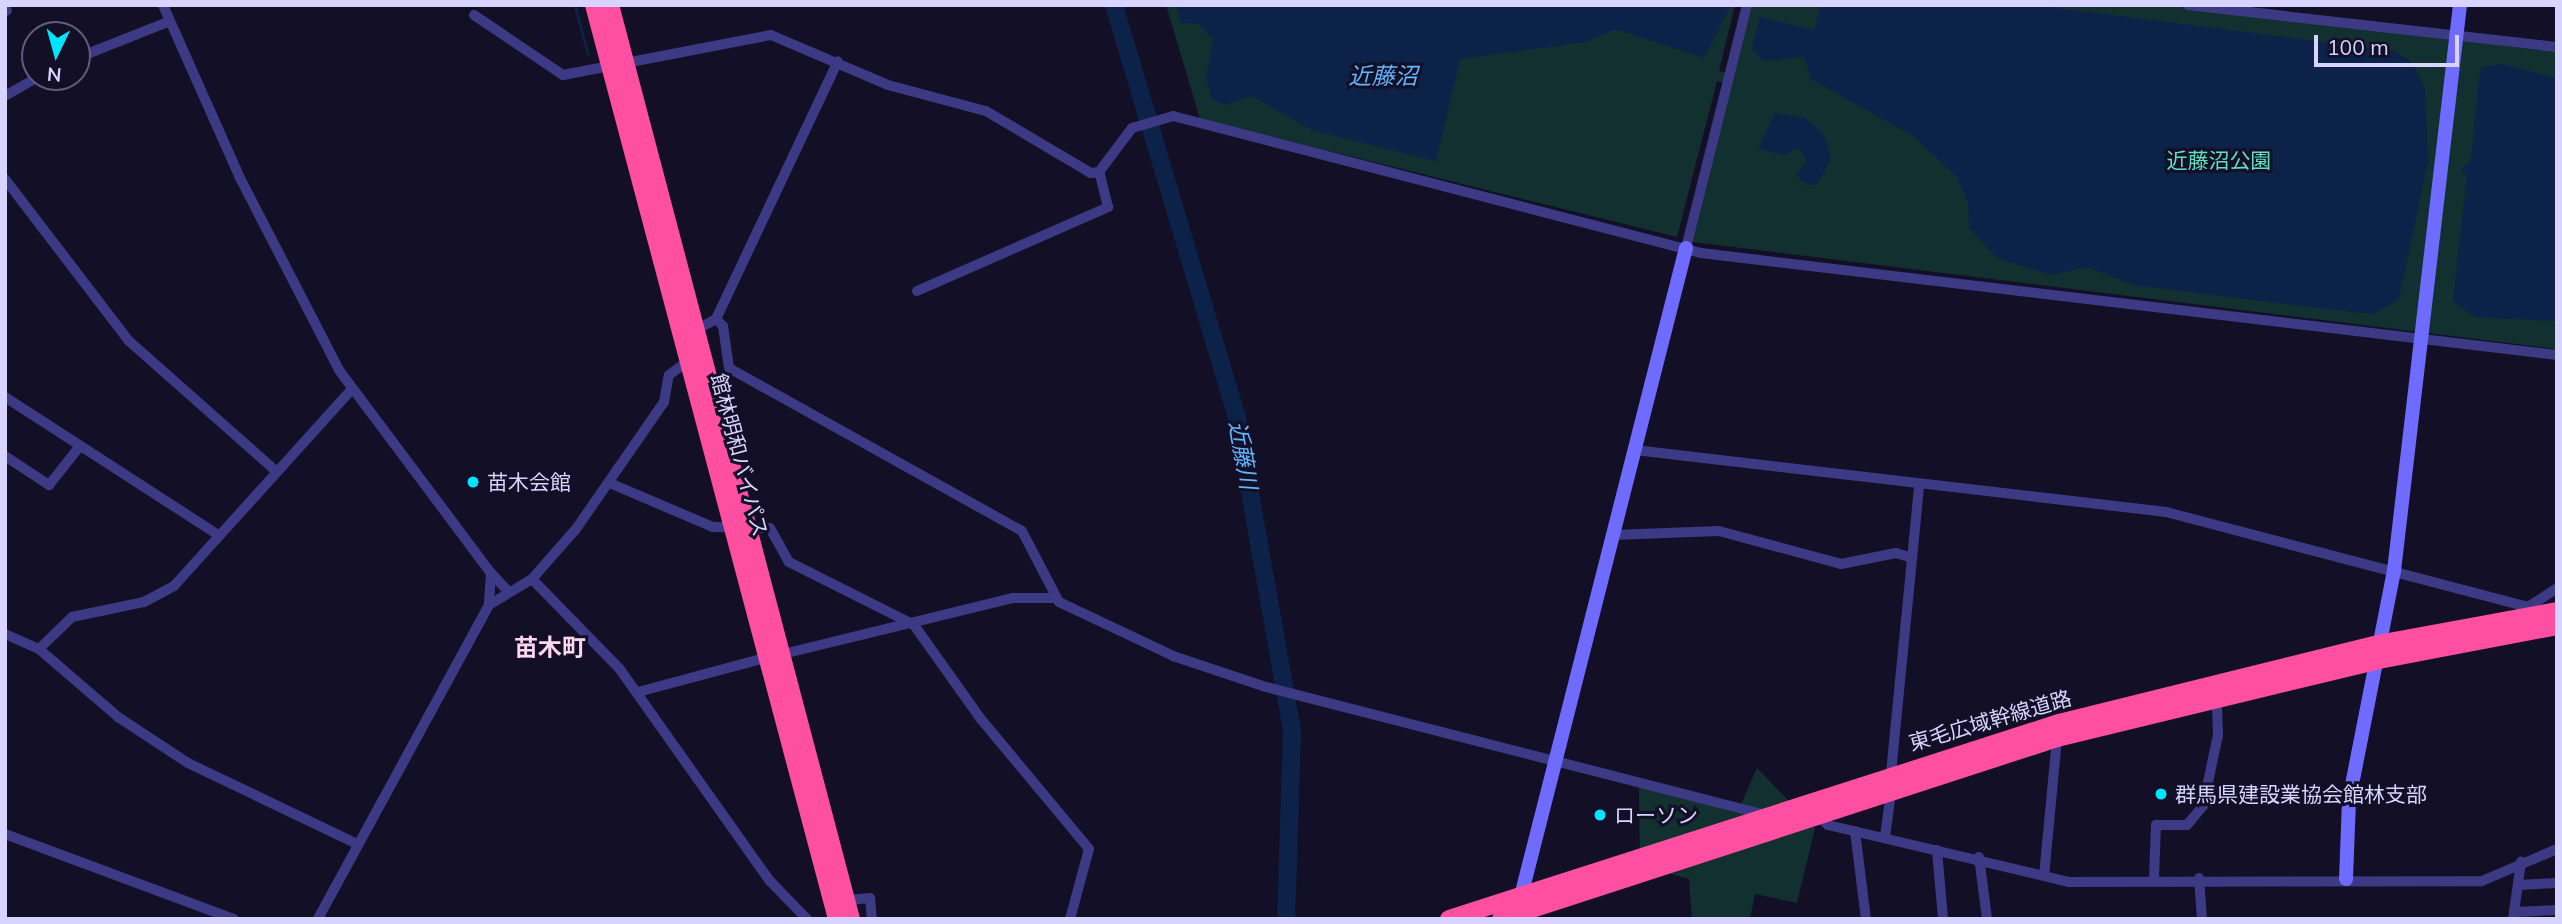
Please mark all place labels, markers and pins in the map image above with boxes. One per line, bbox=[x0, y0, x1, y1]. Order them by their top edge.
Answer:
place label: 苗木会館 bbox=[487, 469, 571, 495]
marker: 苗木会館 bbox=[465, 474, 481, 490]
place label: 群馬県建設業協会館林支部 bbox=[2175, 781, 2427, 807]
marker: 群馬県建設業協会館林支部 bbox=[2153, 786, 2169, 802]
place label: ローソン bbox=[1614, 802, 1698, 828]
marker: ローソン bbox=[1592, 807, 1608, 823]

